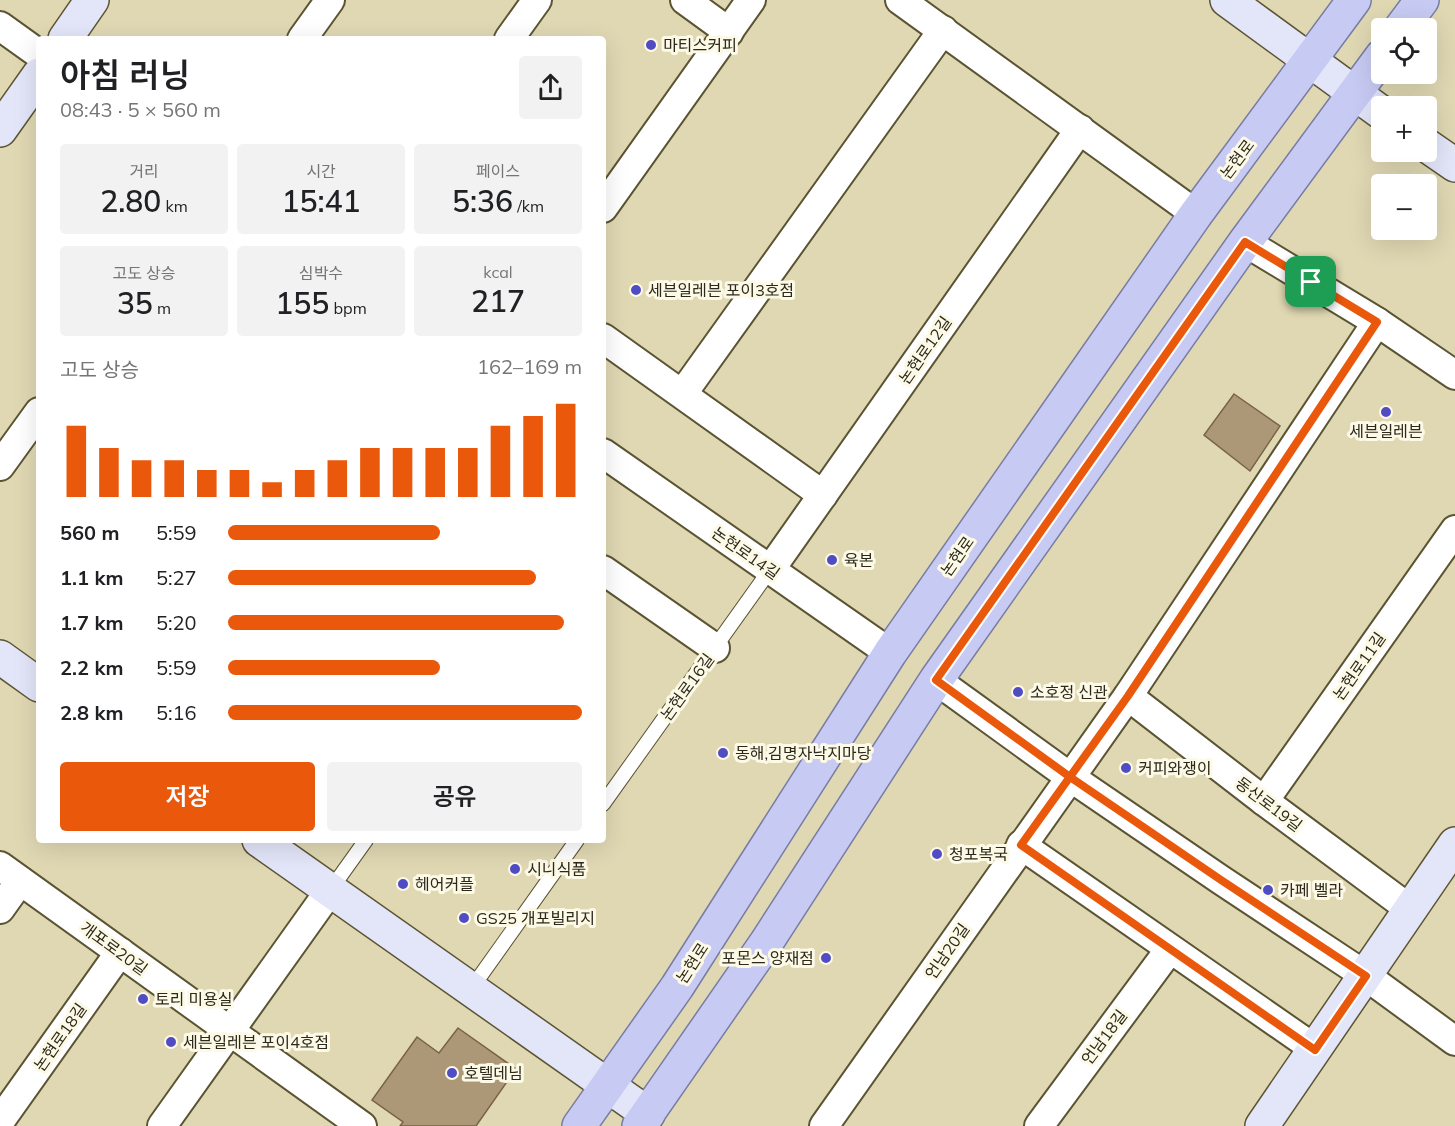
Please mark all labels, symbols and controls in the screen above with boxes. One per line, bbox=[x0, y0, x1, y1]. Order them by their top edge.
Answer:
map controls bbox=[1371, 18, 1437, 240]
button: locate bbox=[1371, 18, 1437, 84]
place label: 마티스커피 bbox=[663, 35, 737, 55]
marker: 마티스커피 bbox=[644, 38, 658, 52]
text: 아침 러닝 bbox=[60, 54, 190, 95]
button: share bbox=[519, 56, 582, 119]
button: + bbox=[1371, 96, 1437, 162]
text: 08:43 · 5 × 560 m bbox=[60, 97, 221, 122]
street label: 논현로 bbox=[1216, 135, 1258, 183]
text: 거리 bbox=[129, 161, 159, 181]
text: 시간 bbox=[306, 161, 336, 181]
text: 페이스 bbox=[476, 161, 520, 181]
button: − bbox=[1371, 174, 1437, 240]
text: 2.80 bbox=[100, 182, 161, 220]
text: 15:41 bbox=[281, 182, 361, 220]
text: 5:36 bbox=[452, 182, 513, 220]
text: km bbox=[161, 196, 188, 216]
text: /km bbox=[513, 196, 544, 216]
pin bbox=[1285, 256, 1336, 307]
text: kcal bbox=[483, 262, 513, 282]
text: 고도 상승 bbox=[112, 263, 176, 283]
text: 심박수 bbox=[299, 263, 343, 283]
icon: arrive bbox=[1294, 265, 1327, 298]
place label: 세븐일레븐 포이3호점 bbox=[648, 280, 794, 300]
text: 217 bbox=[471, 282, 525, 320]
marker: 세븐일레븐 포이3호점 bbox=[629, 283, 643, 297]
text: 35 bbox=[117, 284, 153, 322]
text: 155 bbox=[275, 284, 329, 322]
text: m bbox=[153, 298, 171, 318]
text: bpm bbox=[329, 298, 367, 318]
street label: 논현로12길 bbox=[894, 312, 956, 388]
text: 162–169 m bbox=[477, 354, 582, 379]
text: 고도 상승 bbox=[60, 357, 139, 382]
marker: 세븐일레븐 bbox=[1379, 405, 1393, 419]
place label: 세븐일레븐 bbox=[1349, 421, 1423, 441]
text: 560 m bbox=[60, 520, 119, 545]
text: 5:59 bbox=[156, 520, 197, 545]
street label: 논현로14길 bbox=[708, 522, 784, 584]
street label: 논현로 bbox=[936, 532, 978, 580]
place label: 육본 bbox=[844, 550, 873, 570]
marker: 육본 bbox=[825, 553, 839, 567]
text: 1.1 km bbox=[60, 565, 123, 590]
text: 5:27 bbox=[156, 565, 197, 590]
text: 1.7 km bbox=[60, 610, 123, 635]
text: 5:20 bbox=[156, 610, 197, 635]
street label: 논현로11길 bbox=[1328, 628, 1390, 704]
street label: 논현로16길 bbox=[656, 650, 718, 724]
text: 2.2 km bbox=[60, 655, 123, 680]
text: 5:59 bbox=[156, 655, 197, 680]
place label: 소호정 신관 bbox=[1030, 682, 1108, 702]
marker: 소호정 신관 bbox=[1011, 685, 1025, 699]
text: 2.8 km bbox=[60, 700, 123, 725]
text: 5:16 bbox=[156, 700, 197, 725]
place label: 동해,김명자낙지마당 bbox=[735, 743, 871, 763]
marker: 동해,김명자낙지마당 bbox=[716, 746, 730, 760]
place label: 커피와쟁이 bbox=[1138, 758, 1212, 778]
marker: 커피와쟁이 bbox=[1119, 761, 1133, 775]
button: 저장 bbox=[60, 762, 315, 831]
button: 공유 bbox=[327, 762, 582, 831]
street label: 동산로19길 bbox=[1232, 773, 1306, 835]
place label: 청포복국 bbox=[949, 844, 1008, 864]
marker: 청포복국 bbox=[930, 847, 944, 861]
place label: 시니식품 bbox=[527, 859, 586, 879]
marker: 시니식품 bbox=[508, 862, 522, 876]
place label: 헤어커플 bbox=[415, 874, 474, 894]
marker: 헤어커플 bbox=[396, 877, 410, 891]
place label: 카페 벨라 bbox=[1280, 880, 1343, 900]
marker: 카페 벨라 bbox=[1261, 883, 1275, 897]
place label: GS25 개포빌리지 bbox=[476, 908, 595, 928]
marker: GS25 개포빌리지 bbox=[457, 911, 471, 925]
street label: 개포로20길 bbox=[77, 917, 151, 979]
street label: 언남20길 bbox=[921, 919, 973, 983]
street label: 논현로 bbox=[672, 939, 713, 987]
place label: 포몬스 양재점 bbox=[722, 948, 814, 968]
marker: 포몬스 양재점 bbox=[819, 951, 833, 965]
place label: 토리 미용실 bbox=[155, 989, 233, 1009]
marker: 토리 미용실 bbox=[136, 992, 150, 1006]
street label: 논현로18길 bbox=[29, 999, 91, 1075]
street label: 언남18길 bbox=[1077, 1006, 1131, 1068]
place label: 세븐일레븐 포이4호점 bbox=[183, 1032, 329, 1052]
marker: 세븐일레븐 포이4호점 bbox=[164, 1035, 178, 1049]
place label: 호텔데님 bbox=[464, 1063, 523, 1083]
marker: 호텔데님 bbox=[445, 1066, 459, 1080]

